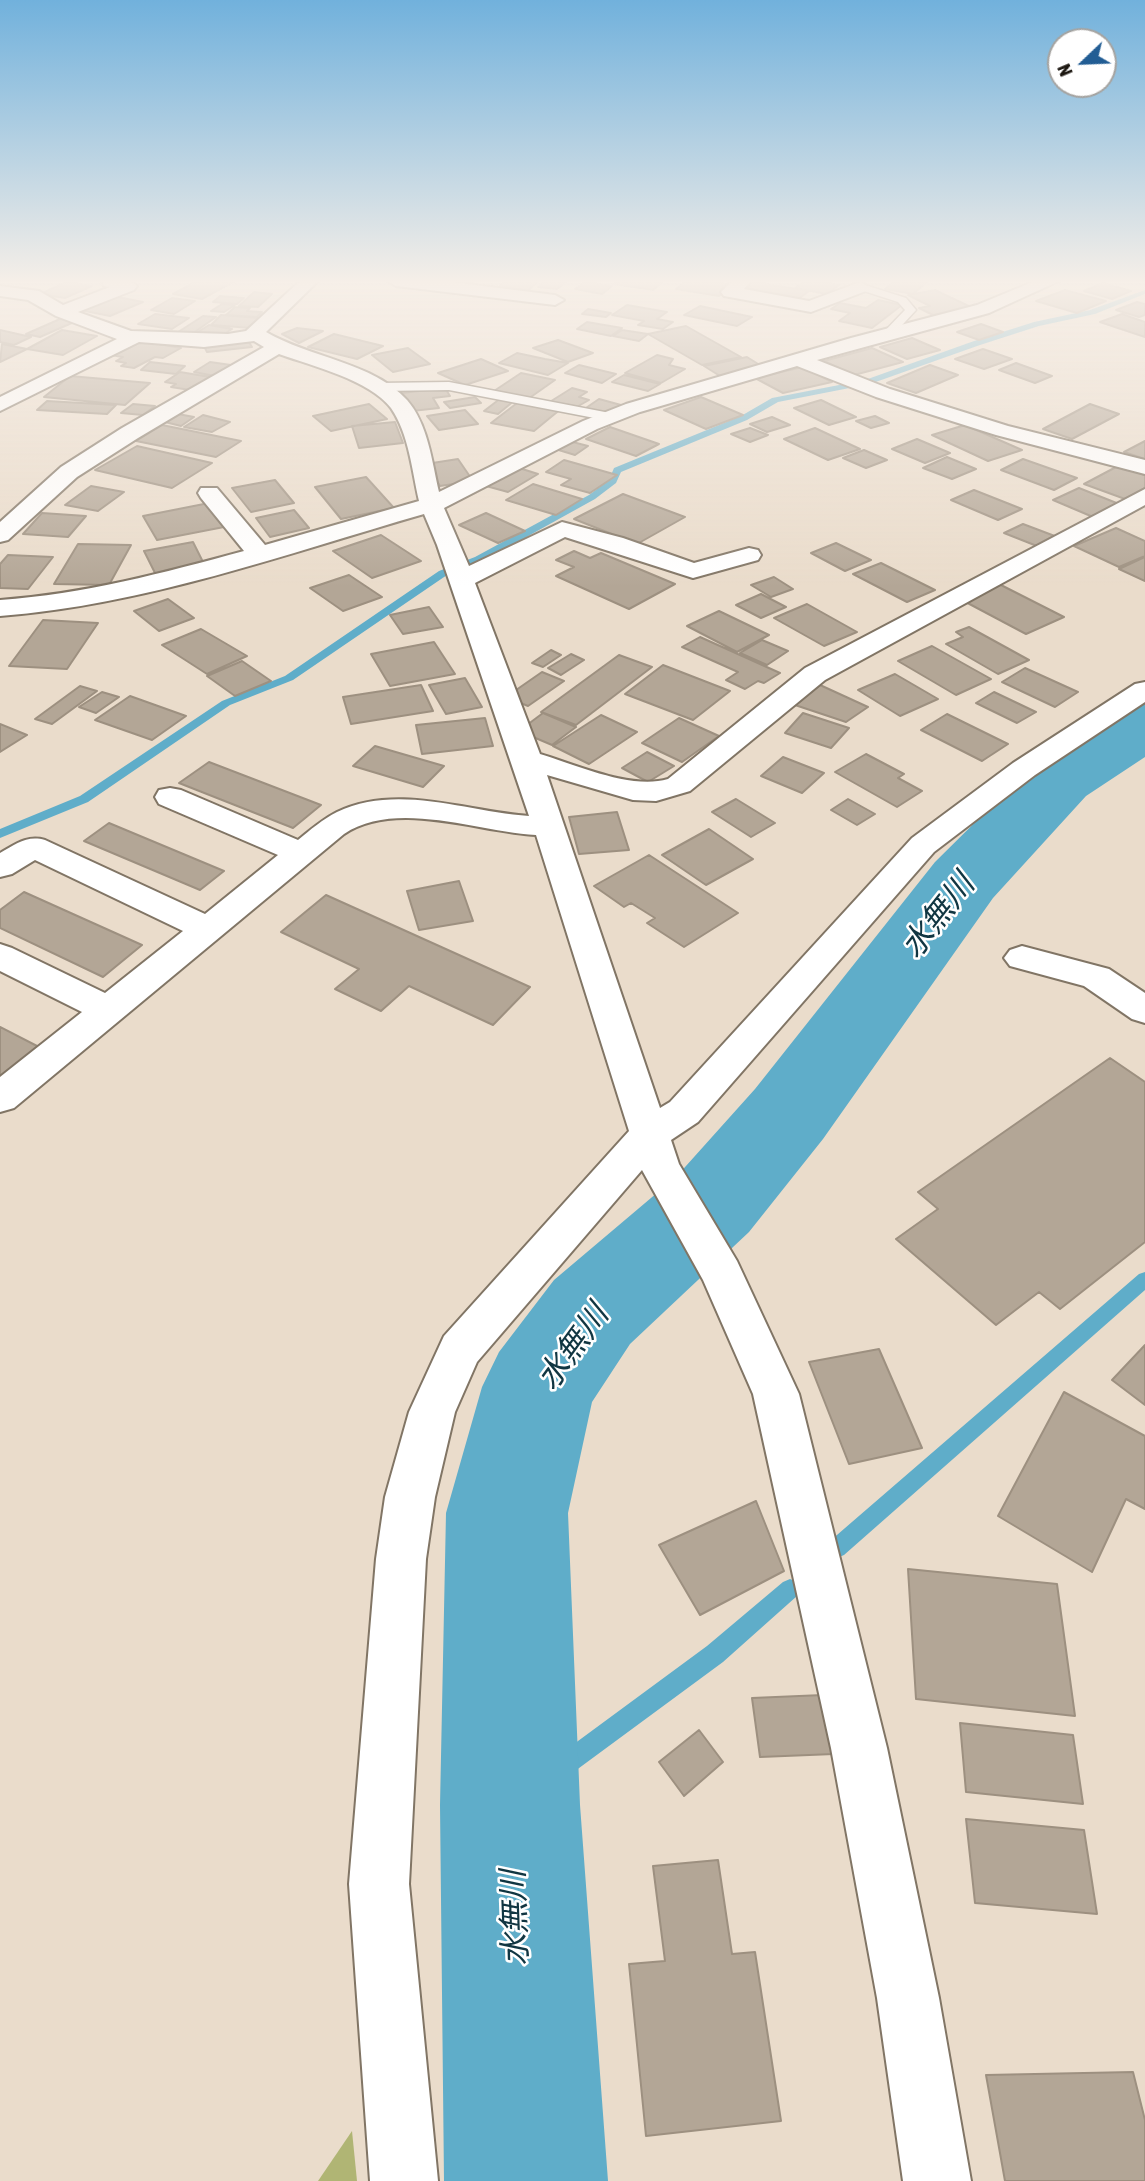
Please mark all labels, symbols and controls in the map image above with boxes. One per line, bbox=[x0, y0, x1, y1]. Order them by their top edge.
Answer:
north arrow bbox=[1047, 28, 1117, 98]
text: N bbox=[1052, 61, 1077, 80]
water label: 水無川 bbox=[893, 866, 983, 966]
water label: 水無川 bbox=[529, 1297, 617, 1397]
water label: 水無川 bbox=[494, 1869, 536, 1967]

